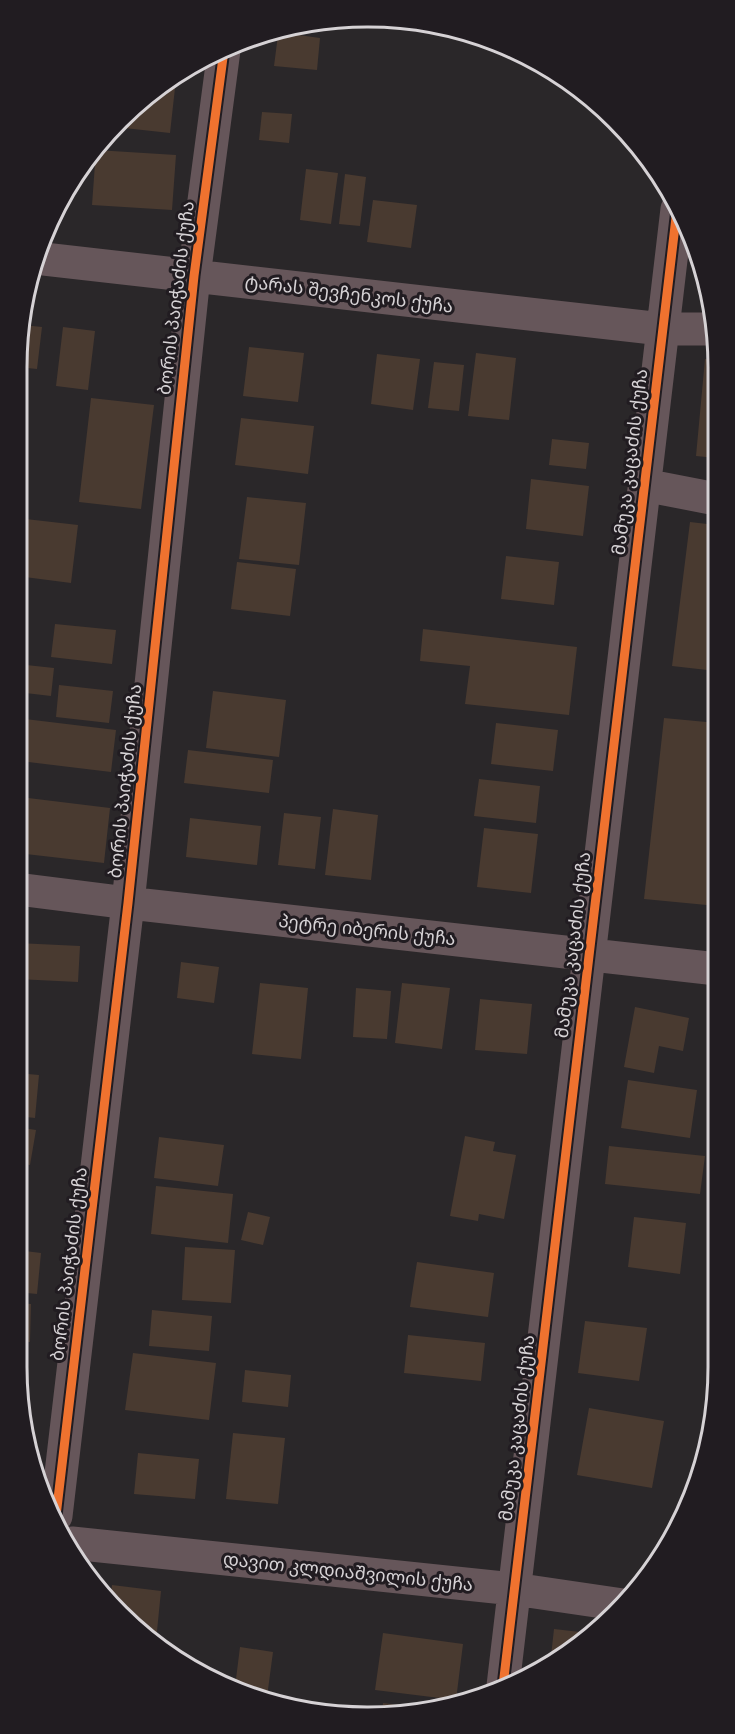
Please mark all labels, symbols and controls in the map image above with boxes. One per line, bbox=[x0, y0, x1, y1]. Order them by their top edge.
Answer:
street label: ბორის პაიჭაძის ქუჩა bbox=[153, 200, 199, 396]
street label: ტარას შევჩენკოს ქუჩა bbox=[244, 270, 454, 318]
street label: მამუკა კაცაძის ქუჩა bbox=[608, 368, 652, 556]
street label: ბორის პაიჭაძის ქუჩა bbox=[104, 683, 146, 879]
street label: მამუკა კაცაძის ქუჩა bbox=[551, 851, 595, 1039]
street label: პეტრე იბერის ქუჩა bbox=[277, 910, 457, 950]
street label: ბორის პაიჭაძის ქუჩა bbox=[46, 1166, 92, 1362]
street label: მამუკა კაცაძის ქუჩა bbox=[495, 1334, 539, 1522]
street label: დავით კლდიაშვილის ქუჩა bbox=[222, 1548, 474, 1596]

